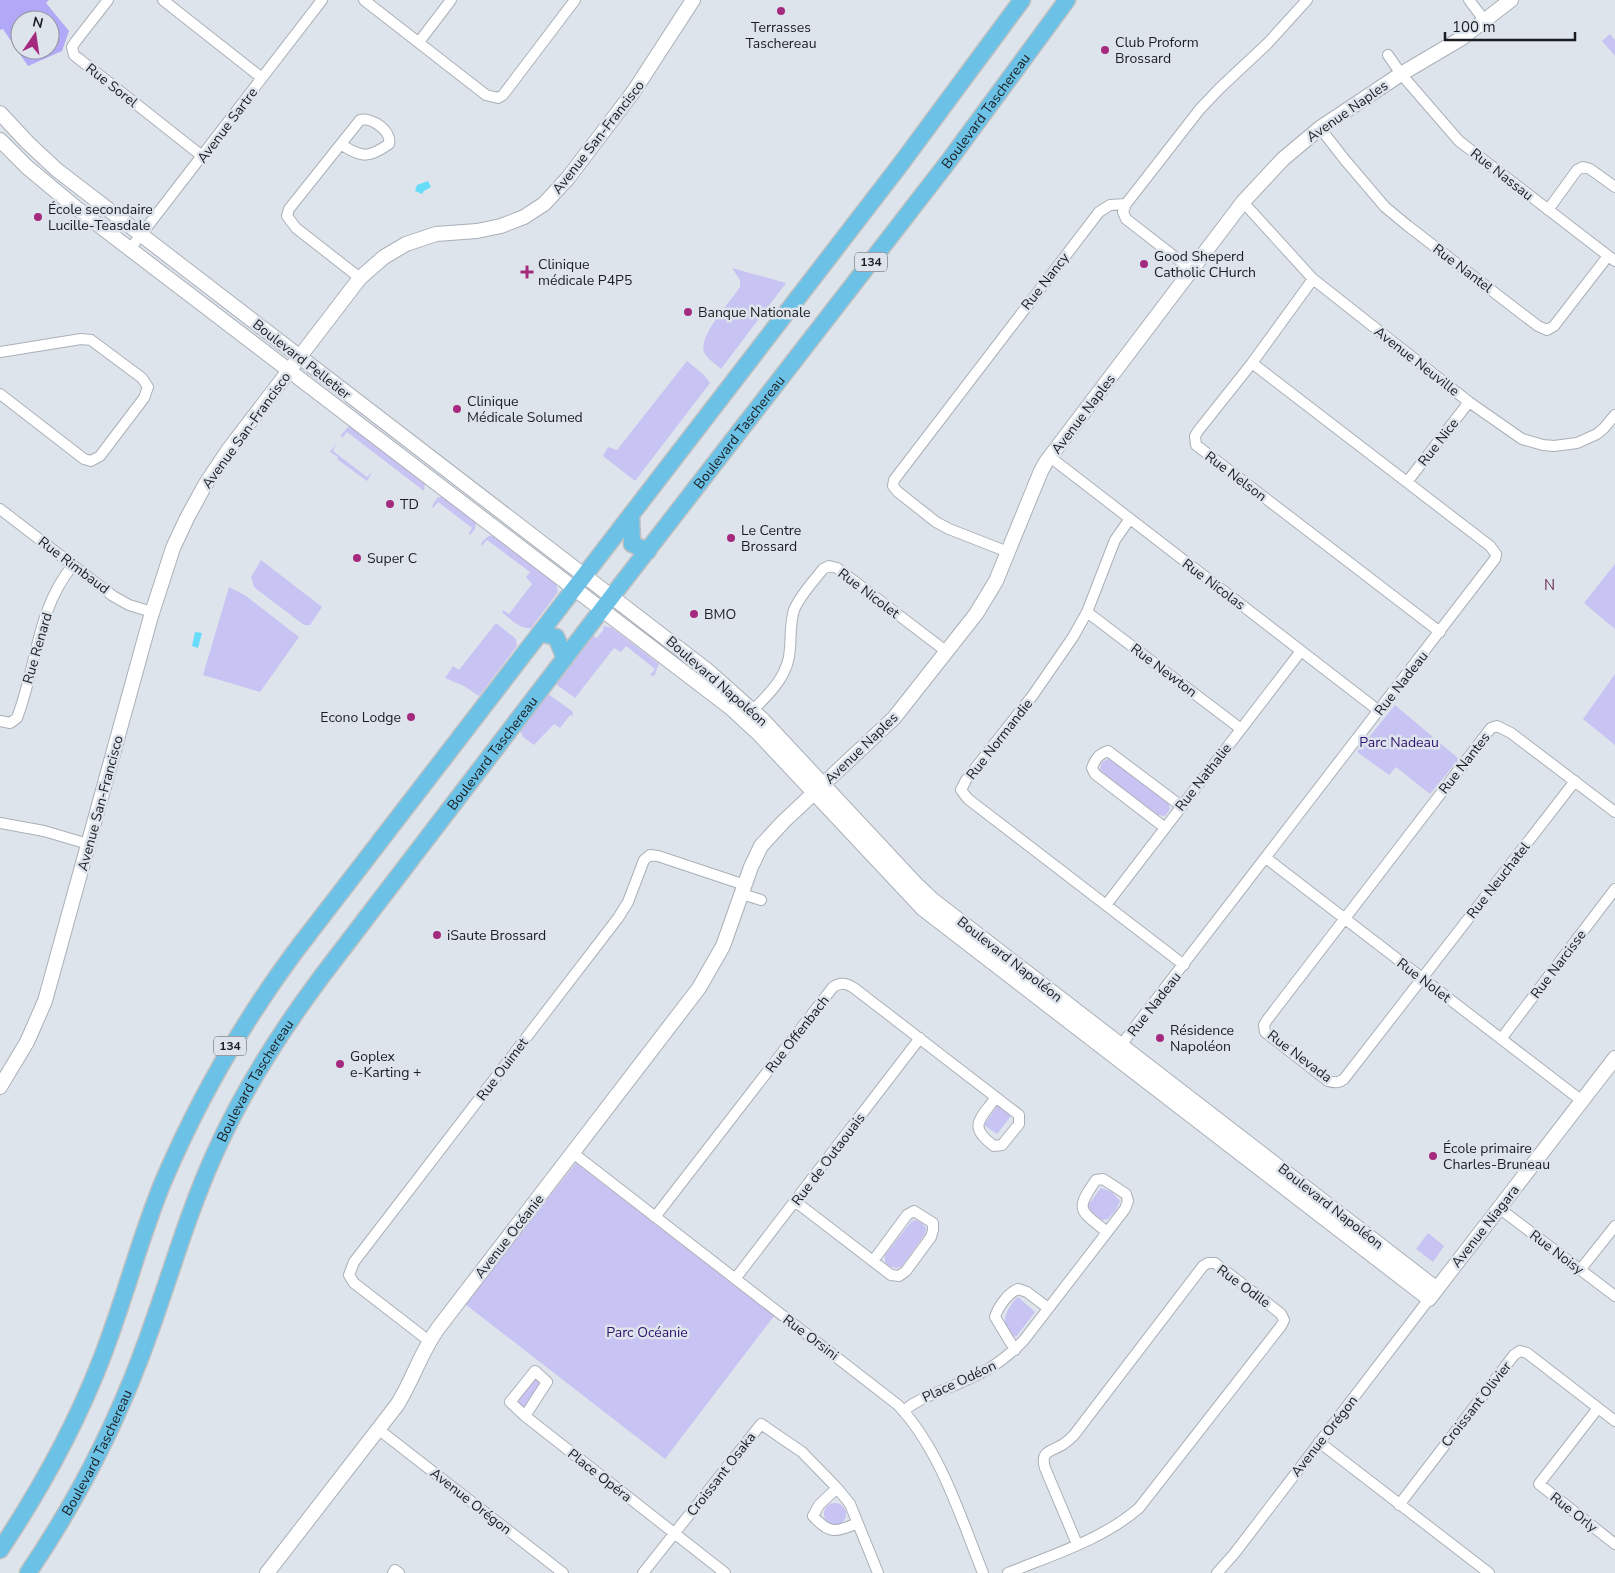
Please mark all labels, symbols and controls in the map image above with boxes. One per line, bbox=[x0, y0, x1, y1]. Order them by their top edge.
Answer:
marker: Terrasses Taschereau bbox=[775, 5, 787, 17]
north arrow bbox=[10, 10, 60, 60]
scale bar bbox=[1445, 10, 1575, 42]
text: N bbox=[31, 12, 45, 33]
text: 100 m bbox=[1452, 17, 1496, 37]
place label: Terrasses Taschereau bbox=[745, 18, 817, 53]
place label: Club Proform Brossard bbox=[1115, 33, 1199, 68]
marker: Club Proform Brossard bbox=[1099, 44, 1111, 56]
street label: Boulevard Taschereau bbox=[937, 50, 1035, 173]
street label: Rue Sorel bbox=[82, 59, 142, 112]
street label: Avenue San-Francisco bbox=[548, 76, 649, 198]
street label: Avenue Naples bbox=[1303, 76, 1392, 147]
street label: Avenue Sartre bbox=[193, 84, 262, 167]
street label: Rue Nassau bbox=[1466, 144, 1537, 205]
place label: École secondaire Lucille-Teasdale bbox=[48, 200, 153, 235]
marker: École secondaire Lucille-Teasdale bbox=[32, 211, 44, 223]
street label: Rue Nantel bbox=[1429, 240, 1497, 298]
place label: Good Sheperd Catholic CHurch bbox=[1154, 247, 1256, 282]
street label: Rue Nancy bbox=[1017, 248, 1074, 314]
road number: 134 bbox=[855, 252, 887, 272]
place label: Clinique médicale P4P5 bbox=[538, 255, 632, 290]
marker: Good Sheperd Catholic CHurch bbox=[1138, 258, 1150, 270]
marker: Clinique médicale P4P5 bbox=[520, 265, 534, 279]
place label: Banque Nationale bbox=[698, 303, 811, 322]
marker: Banque Nationale bbox=[682, 306, 694, 318]
street label: Boulevard Pelletier bbox=[249, 315, 355, 404]
street label: Avenue Neuville bbox=[1370, 322, 1463, 401]
street label: Avenue San-Francisco bbox=[198, 368, 295, 492]
street label: Avenue Naples bbox=[1047, 370, 1120, 458]
street label: Boulevard Taschereau bbox=[689, 372, 789, 493]
place label: Clinique Médicale Solumed bbox=[467, 392, 583, 427]
marker: Clinique Médicale Solumed bbox=[451, 403, 463, 415]
street label: Rue Nice bbox=[1414, 415, 1463, 470]
street label: Rue Nelson bbox=[1201, 447, 1270, 506]
place label: TD bbox=[400, 495, 419, 514]
marker: TD bbox=[384, 498, 396, 510]
place label: Le Centre Brossard bbox=[741, 521, 801, 556]
street label: Rue Rimbaud bbox=[34, 532, 113, 598]
marker: Le Centre Brossard bbox=[725, 532, 737, 544]
place label: Super C bbox=[367, 549, 417, 568]
marker: Super C bbox=[351, 552, 363, 564]
street label: Rue Nicolas bbox=[1178, 554, 1249, 614]
street label: Rue Nicolet bbox=[834, 564, 903, 623]
district label: N bbox=[1544, 575, 1556, 595]
place label: BMO bbox=[704, 605, 736, 624]
marker: BMO bbox=[688, 608, 700, 620]
street label: Rue Renard bbox=[18, 610, 57, 686]
street label: Boulevard Napoléon bbox=[662, 632, 771, 731]
street label: Rue Newton bbox=[1127, 639, 1201, 702]
street label: Rue Nadeau bbox=[1370, 647, 1433, 719]
street label: Boulevard Taschereau bbox=[443, 692, 542, 814]
street label: Rue Normandie bbox=[962, 695, 1037, 784]
place label: Econo Lodge bbox=[320, 708, 401, 727]
street label: Avenue Naples bbox=[820, 708, 902, 788]
marker: Econo Lodge bbox=[405, 711, 417, 723]
street label: Rue Nantes bbox=[1434, 728, 1495, 798]
street label: Avenue San-Francisco bbox=[73, 733, 128, 873]
park label: Parc Nadeau bbox=[1359, 733, 1439, 752]
street label: Rue Nathalie bbox=[1171, 739, 1236, 815]
street label: Rue Neuchatel bbox=[1463, 837, 1535, 922]
street label: Boulevard Napoléon bbox=[953, 912, 1066, 1006]
place label: iSaute Brossard bbox=[447, 926, 546, 945]
street label: Rue Narcisse bbox=[1526, 926, 1591, 1003]
marker: iSaute Brossard bbox=[431, 929, 443, 941]
street label: Rue Nolet bbox=[1393, 954, 1455, 1007]
street label: Rue Nadeau bbox=[1123, 968, 1186, 1040]
street label: Rue Offenbach bbox=[761, 992, 834, 1077]
street label: Boulevard Taschereau bbox=[212, 1016, 298, 1145]
place label: Résidence Napoléon bbox=[1170, 1021, 1234, 1056]
street label: Rue Nevada bbox=[1264, 1026, 1336, 1087]
marker: Résidence Napoléon bbox=[1154, 1032, 1166, 1044]
street label: Rue Ouimet bbox=[472, 1034, 532, 1105]
road number: 134 bbox=[214, 1036, 246, 1056]
place label: Goplex e-Karting + bbox=[350, 1047, 421, 1082]
marker: Goplex e-Karting + bbox=[334, 1058, 346, 1070]
street label: Rue de Outaouais bbox=[787, 1109, 870, 1210]
place label: École primaire Charles-Bruneau bbox=[1443, 1139, 1550, 1174]
marker: École primaire Charles-Bruneau bbox=[1427, 1150, 1439, 1162]
street label: Boulevard Napoléon bbox=[1274, 1159, 1387, 1253]
street label: Avenue Niagara bbox=[1447, 1181, 1524, 1272]
street label: Avenue Océanie bbox=[471, 1190, 548, 1282]
street label: Rue Noisy bbox=[1526, 1226, 1588, 1280]
street label: Rue Odile bbox=[1213, 1261, 1274, 1312]
street label: Rue Orsini bbox=[779, 1310, 842, 1365]
park label: Parc Océanie bbox=[606, 1323, 688, 1342]
street label: Place Odéon bbox=[919, 1356, 999, 1407]
street label: Croissant Olivier bbox=[1437, 1358, 1516, 1451]
street label: Boulevard Taschereau bbox=[57, 1387, 137, 1519]
street label: Avenue Orégon bbox=[1287, 1392, 1362, 1481]
street label: Croissant Osaka bbox=[683, 1428, 760, 1520]
street label: Place Opéra bbox=[564, 1444, 636, 1506]
street label: Avenue Orégon bbox=[426, 1464, 515, 1539]
street label: Rue Orly bbox=[1546, 1488, 1602, 1537]

